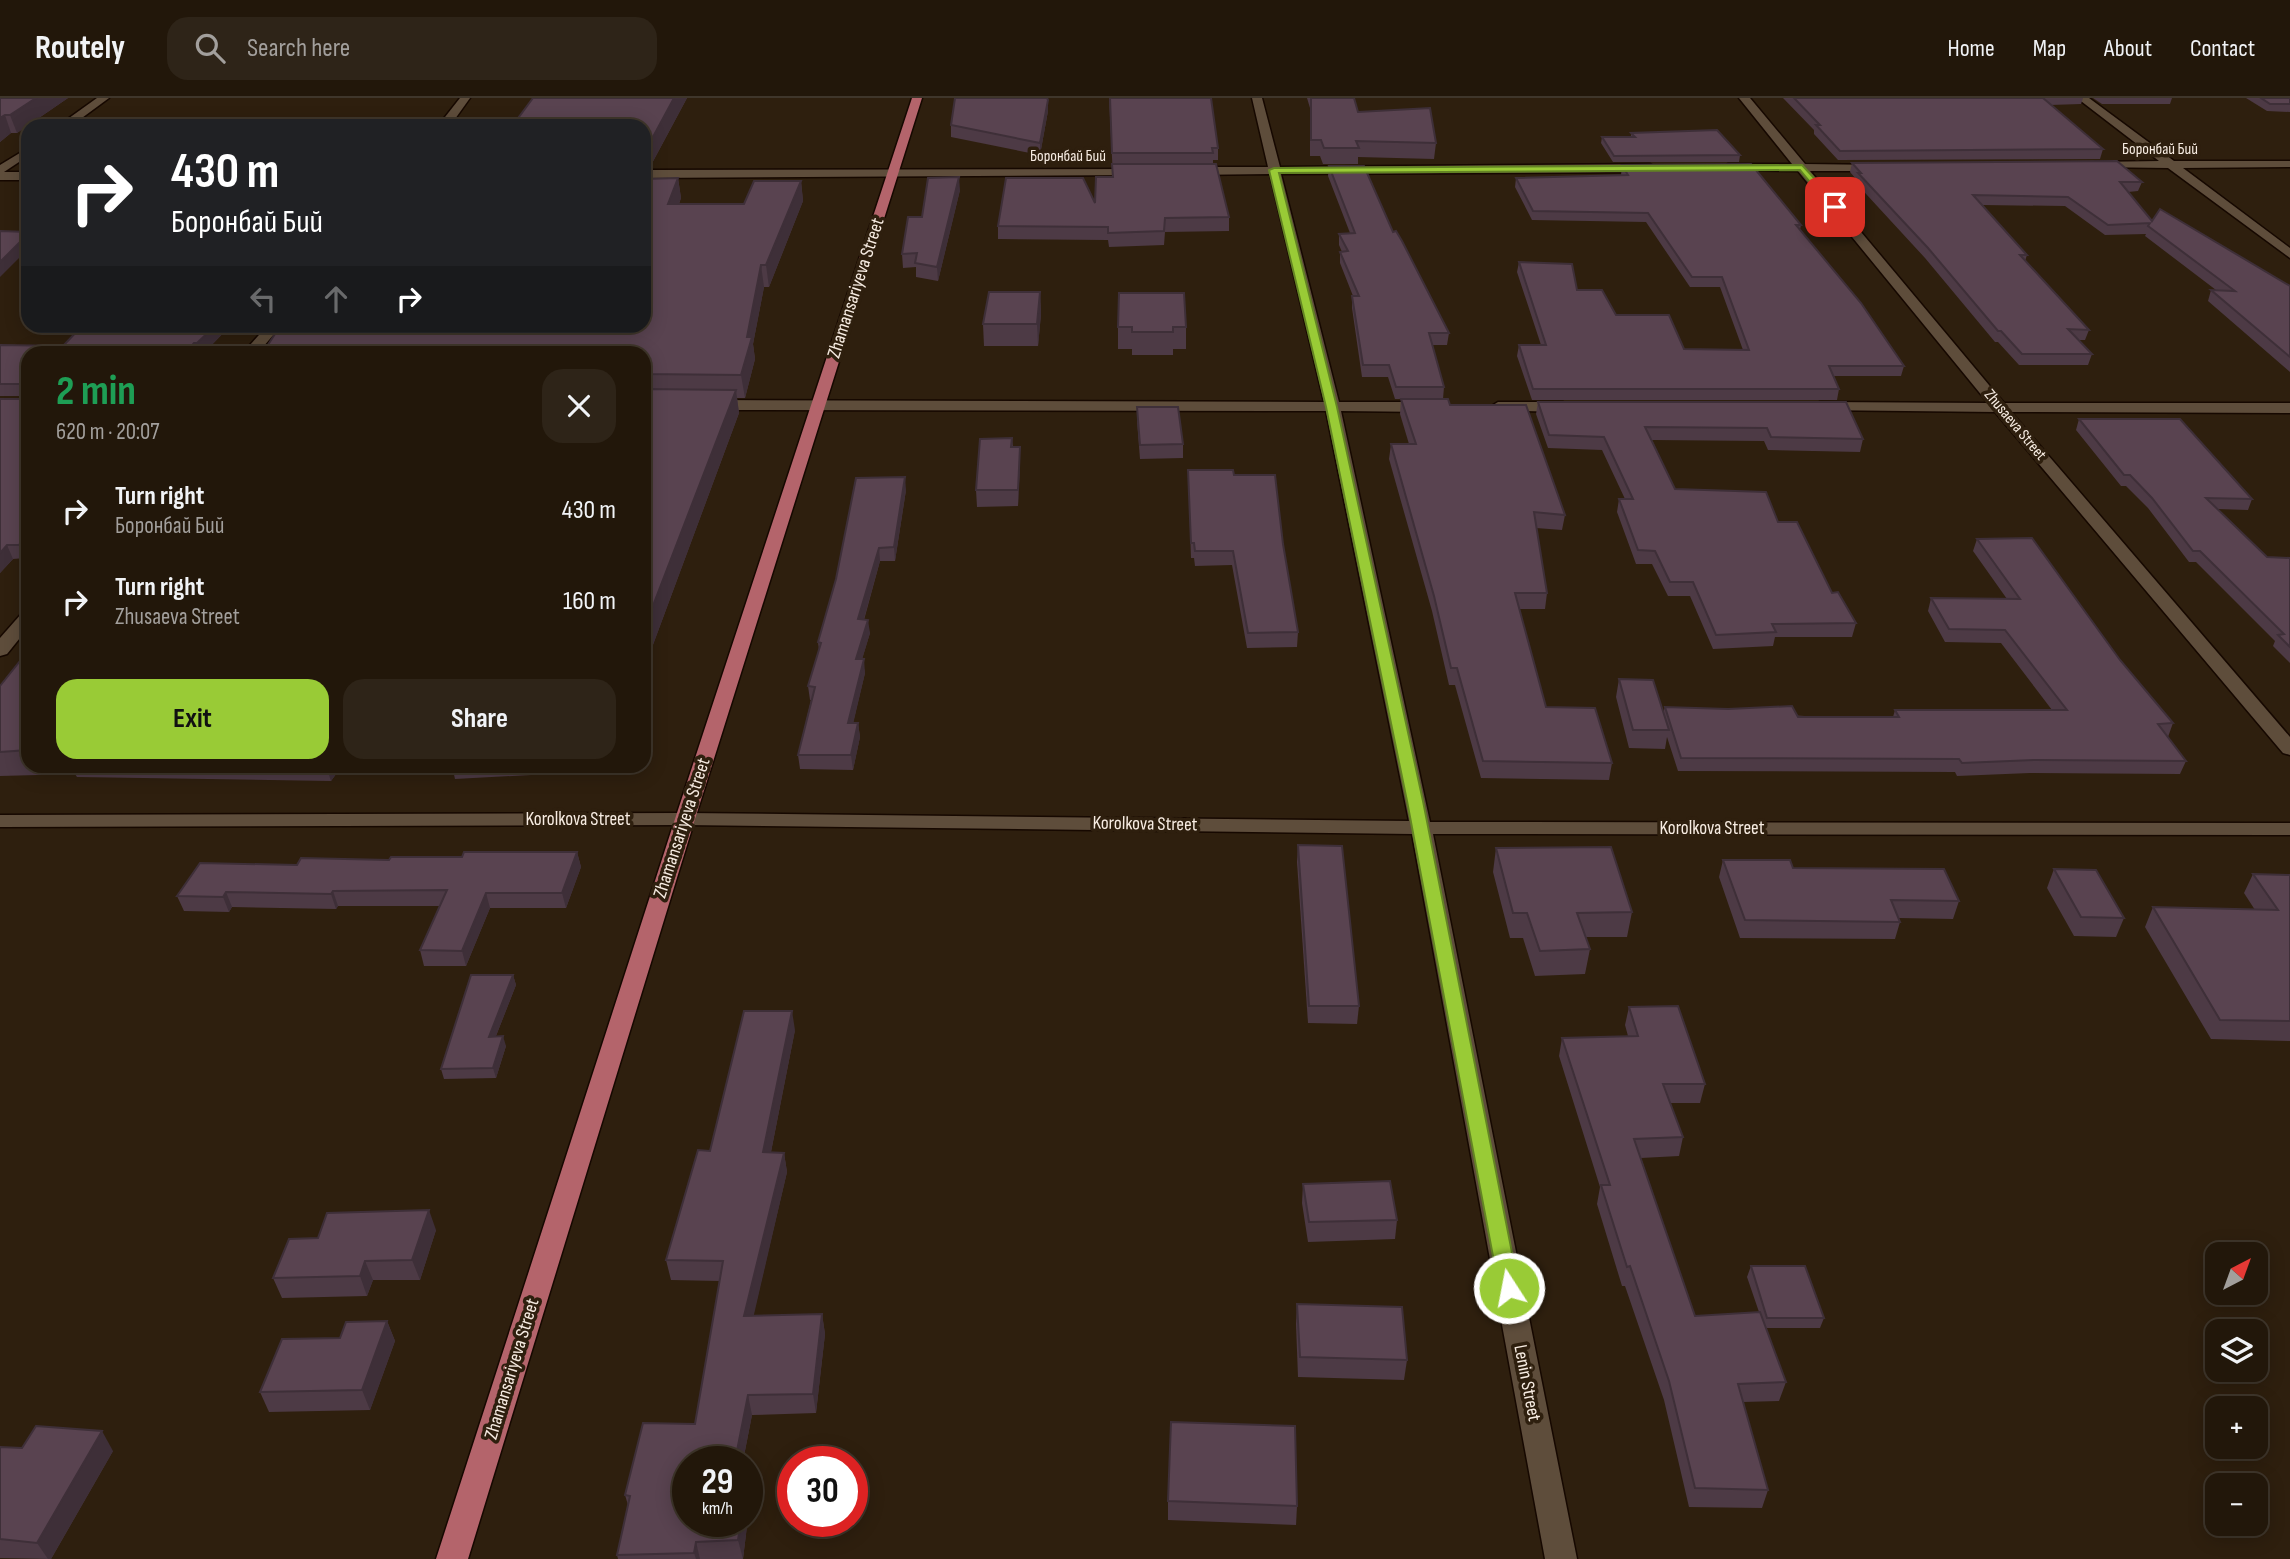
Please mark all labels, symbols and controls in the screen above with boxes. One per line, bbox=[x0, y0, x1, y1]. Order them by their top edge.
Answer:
search box bbox=[167, 17, 657, 80]
text: Routely bbox=[35, 28, 125, 68]
icon: search bbox=[191, 29, 229, 67]
text: Search here bbox=[247, 33, 350, 64]
text: Home bbox=[1947, 34, 1995, 63]
text: Map bbox=[2033, 34, 2066, 63]
text: About bbox=[2104, 34, 2152, 63]
text: Contact bbox=[2190, 34, 2255, 63]
street label: Боронбай Бий bbox=[2122, 140, 2198, 159]
text: 430 m bbox=[171, 143, 279, 202]
icon: right bbox=[56, 147, 147, 238]
street label: Боронбай Бий bbox=[1030, 147, 1106, 166]
pin bbox=[1805, 177, 1865, 237]
icon: arrive bbox=[1816, 188, 1854, 226]
text: Боронбай Бий bbox=[171, 203, 323, 242]
street label: Zhamansariyeva Street bbox=[822, 215, 890, 361]
icon: left bbox=[244, 280, 282, 318]
icon: ahead bbox=[317, 280, 355, 318]
icon: right bbox=[390, 280, 428, 318]
text: 2 min bbox=[56, 366, 136, 417]
button: close bbox=[542, 369, 616, 443]
street label: Zhusaeva Street bbox=[1980, 386, 2050, 464]
text: 620 m · 20:07 bbox=[56, 418, 160, 446]
text: Turn right bbox=[115, 481, 204, 512]
icon: right bbox=[56, 492, 94, 530]
text: 430 m bbox=[562, 495, 616, 526]
text: Боронбай Бий bbox=[115, 512, 224, 540]
text: Turn right bbox=[115, 572, 204, 603]
icon: right bbox=[56, 583, 94, 621]
text: 160 m bbox=[563, 586, 616, 617]
text: Zhusaeva Street bbox=[115, 603, 240, 631]
button: Exit bbox=[56, 679, 329, 759]
button: Share bbox=[343, 679, 616, 759]
street label: Zhamansariyeva Street bbox=[648, 755, 716, 901]
street label: Korolkova Street bbox=[526, 808, 631, 831]
street label: Korolkova Street bbox=[1092, 812, 1198, 836]
street label: Korolkova Street bbox=[1660, 817, 1765, 840]
north arrow bbox=[2205, 1242, 2268, 1306]
map controls bbox=[2205, 1242, 2268, 1536]
position arrow bbox=[1472, 1251, 1546, 1325]
street label: Zhamansariyeva Street bbox=[480, 1296, 544, 1442]
button: layers bbox=[2205, 1319, 2268, 1382]
street label: Lenin Street bbox=[1508, 1343, 1546, 1423]
button: + bbox=[2205, 1396, 2268, 1459]
speed limit sign: 30 bbox=[777, 1446, 868, 1537]
text: 29 bbox=[702, 1461, 733, 1504]
button: − bbox=[2205, 1473, 2268, 1536]
text: km/h bbox=[702, 1498, 733, 1519]

